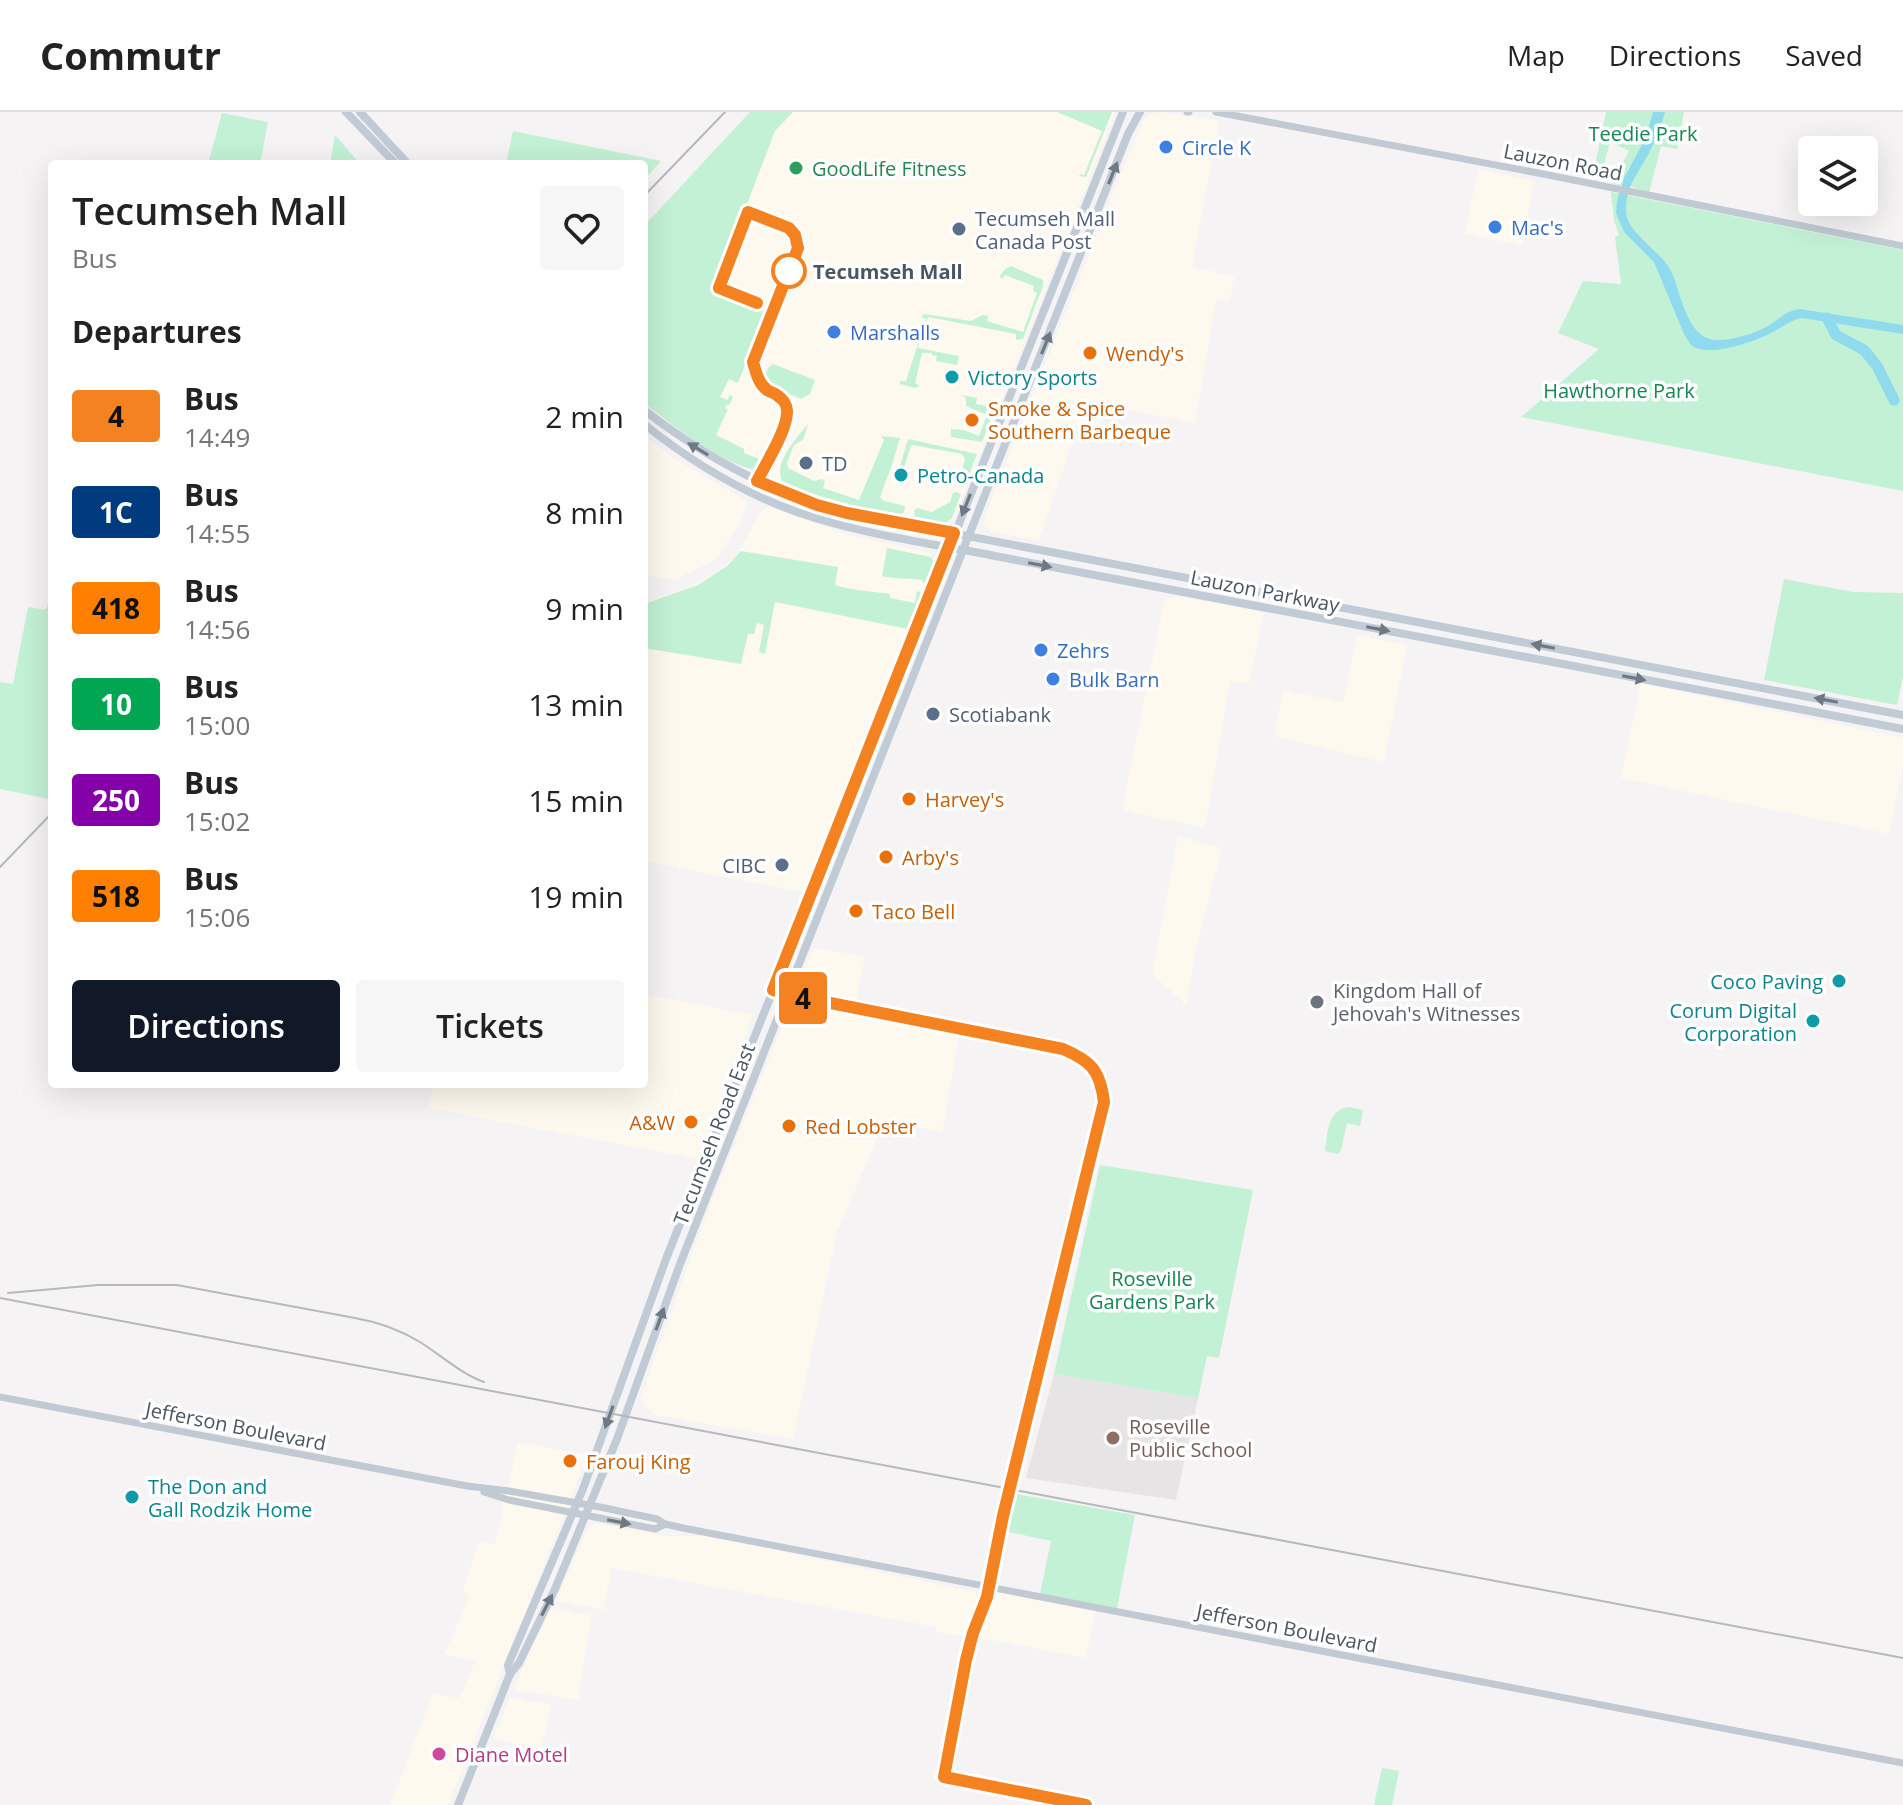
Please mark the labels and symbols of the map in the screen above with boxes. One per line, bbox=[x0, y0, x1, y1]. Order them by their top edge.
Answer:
park label: Teedie Park bbox=[1588, 120, 1698, 147]
place label: Circle K bbox=[1182, 134, 1252, 161]
street label: Lauzon Road bbox=[1501, 137, 1625, 187]
marker: Circle K bbox=[1157, 138, 1175, 156]
place label: GoodLife Fitness bbox=[812, 155, 967, 182]
marker: GoodLife Fitness bbox=[787, 159, 805, 177]
one-way arrow bbox=[1107, 161, 1120, 185]
place label: Tecumseh Mall Canada Post bbox=[975, 205, 1115, 255]
place label: Mac's bbox=[1511, 214, 1564, 241]
marker: Mac's bbox=[1486, 218, 1504, 236]
marker: Tecumseh Mall Canada Post bbox=[950, 220, 968, 238]
marker: Tecumseh Mall bbox=[772, 254, 806, 288]
place label: Tecumseh Mall bbox=[813, 258, 963, 285]
place label: Marshalls bbox=[850, 319, 940, 346]
marker: Marshalls bbox=[825, 323, 843, 341]
one-way arrow bbox=[1039, 331, 1052, 355]
place label: Wendy's bbox=[1106, 340, 1184, 367]
marker: Wendy's bbox=[1081, 344, 1099, 362]
place label: Victory Sports bbox=[968, 364, 1097, 391]
marker: Victory Sports bbox=[943, 368, 961, 386]
park label: Hawthorne Park bbox=[1543, 377, 1695, 404]
place label: Smoke & Spice Southern Barbeque bbox=[988, 395, 1171, 445]
marker: Smoke & Spice Southern Barbeque bbox=[963, 411, 981, 429]
one-way arrow bbox=[687, 442, 709, 456]
place label: TD bbox=[822, 450, 848, 477]
marker: TD bbox=[797, 454, 815, 472]
place label: Petro-Canada bbox=[917, 462, 1044, 489]
marker: Petro-Canada bbox=[892, 466, 910, 484]
one-way arrow bbox=[959, 493, 972, 517]
one-way arrow bbox=[1028, 559, 1053, 571]
street label: Lauzon Parkway bbox=[1188, 563, 1343, 619]
one-way arrow bbox=[1366, 623, 1391, 636]
place label: Zehrs bbox=[1057, 637, 1110, 664]
one-way arrow bbox=[1531, 639, 1556, 652]
marker: Zehrs bbox=[1032, 641, 1050, 659]
place label: Bulk Barn bbox=[1069, 666, 1159, 693]
marker: Bulk Barn bbox=[1044, 670, 1062, 688]
one-way arrow bbox=[1622, 672, 1647, 684]
one-way arrow bbox=[1814, 693, 1839, 706]
place label: Scotiabank bbox=[949, 701, 1051, 728]
marker: Scotiabank bbox=[924, 705, 942, 723]
place label: Harvey's bbox=[925, 786, 1004, 813]
marker: Harvey's bbox=[900, 790, 918, 808]
place label: Arby's bbox=[902, 844, 959, 871]
marker: Arby's bbox=[877, 848, 895, 866]
place label: CIBC bbox=[722, 852, 766, 879]
marker: CIBC bbox=[773, 856, 791, 874]
place label: Taco Bell bbox=[872, 898, 955, 925]
marker: Taco Bell bbox=[847, 902, 865, 920]
place label: Coco Paving bbox=[1710, 968, 1823, 995]
line badge: 4 bbox=[777, 972, 829, 1024]
marker: Coco Paving bbox=[1830, 972, 1848, 990]
place label: Kingdom Hall of Jehovah's Witnesses bbox=[1331, 977, 1520, 1027]
marker: Kingdom Hall of Jehovah's Witnesses bbox=[1308, 993, 1326, 1011]
place label: Corum Digital Corporation bbox=[1669, 997, 1797, 1047]
marker: Corum Digital Corporation bbox=[1804, 1012, 1822, 1030]
street label: Tecumseh Road East bbox=[667, 1039, 761, 1229]
place label: A&W bbox=[629, 1109, 676, 1136]
marker: A&W bbox=[682, 1113, 700, 1131]
place label: Red Lobster bbox=[805, 1113, 917, 1140]
marker: Red Lobster bbox=[780, 1117, 798, 1135]
park label: Roseville Gardens Park bbox=[1089, 1265, 1216, 1315]
one-way arrow bbox=[655, 1306, 667, 1330]
street label: Jefferson Boulevard bbox=[141, 1395, 329, 1457]
one-way arrow bbox=[602, 1405, 615, 1429]
place label: Roseville Public School bbox=[1129, 1413, 1252, 1463]
marker: Roseville Public School bbox=[1104, 1429, 1122, 1447]
place label: Farouj King bbox=[586, 1448, 691, 1475]
marker: Farouj King bbox=[561, 1452, 579, 1470]
place label: The Don and Gall Rodzik Home bbox=[148, 1473, 312, 1523]
marker: The Don and Gall Rodzik Home bbox=[123, 1488, 141, 1506]
one-way arrow bbox=[607, 1517, 632, 1529]
one-way arrow bbox=[540, 1594, 553, 1617]
street label: Jefferson Boulevard bbox=[1192, 1597, 1380, 1659]
place label: Diane Motel bbox=[455, 1741, 568, 1768]
marker: Diane Motel bbox=[430, 1745, 448, 1763]

